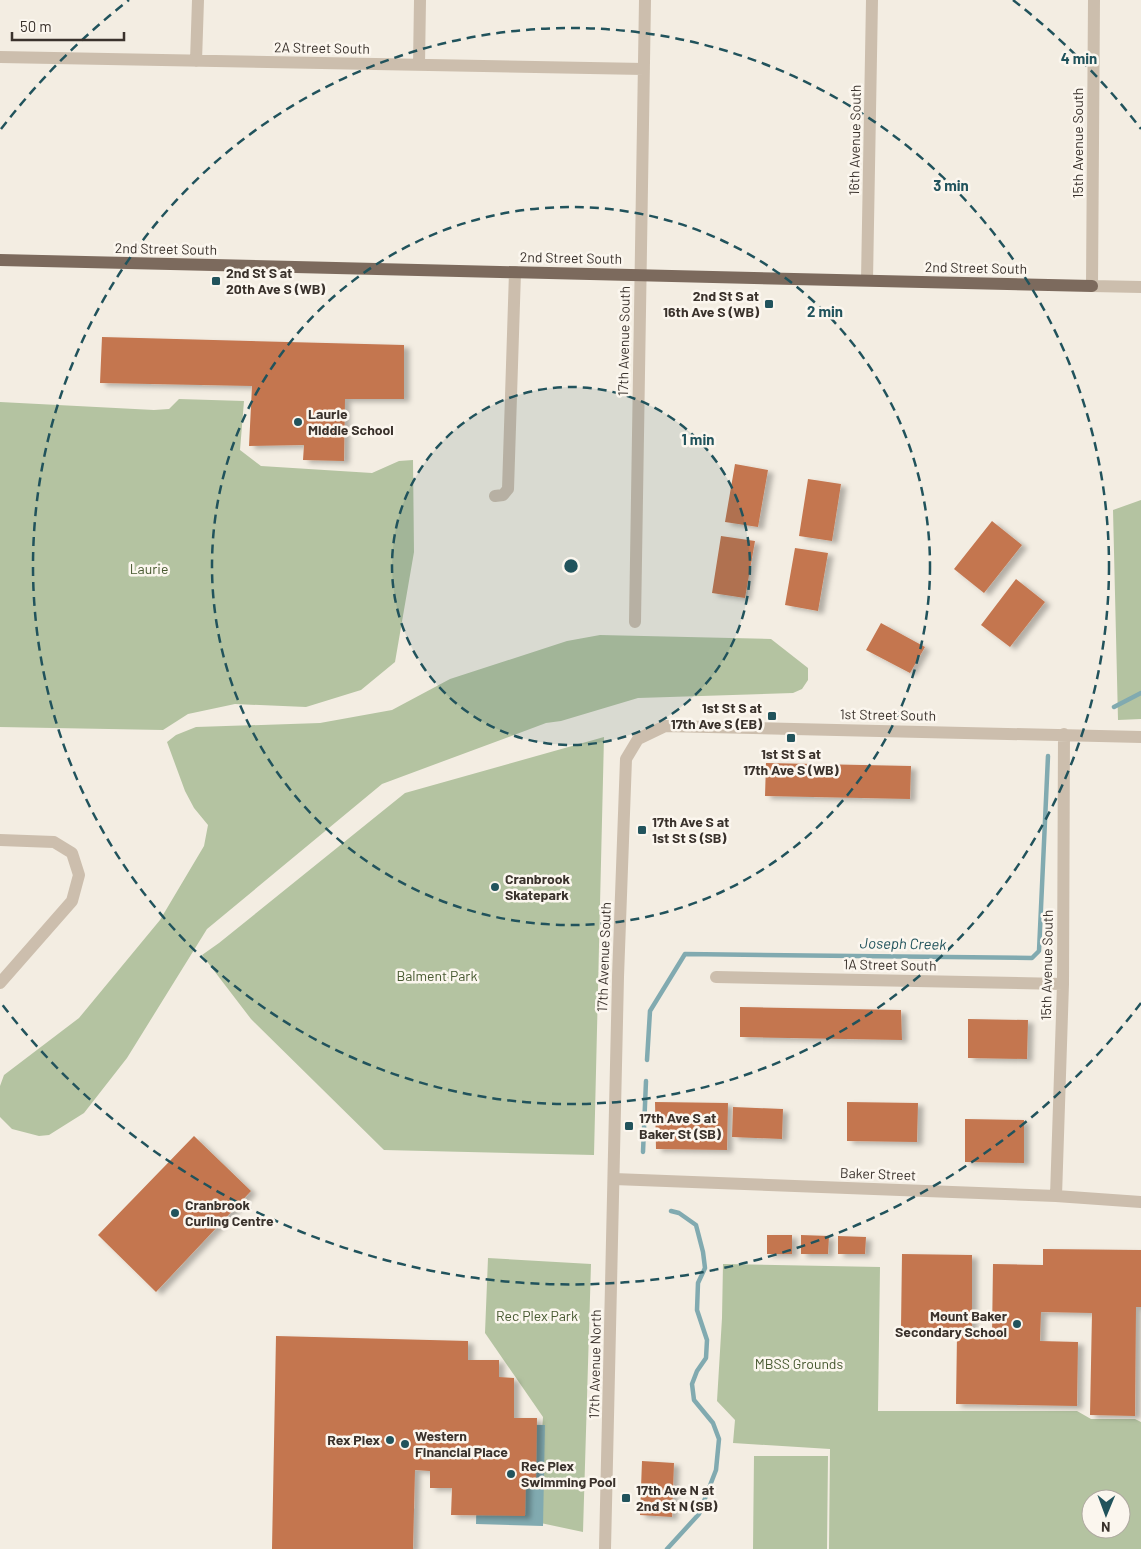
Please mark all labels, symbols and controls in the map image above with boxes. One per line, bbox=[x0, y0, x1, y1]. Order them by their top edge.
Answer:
scale bar bbox=[12, 10, 125, 42]
text: 50 m bbox=[20, 17, 52, 35]
street label: 2A Street South bbox=[274, 38, 370, 57]
text: 4 min bbox=[1061, 49, 1097, 67]
street label: 16th Avenue South bbox=[845, 84, 864, 196]
street label: 15th Avenue South bbox=[1069, 88, 1086, 198]
text: 3 min bbox=[933, 176, 969, 194]
street label: 2nd Street South bbox=[115, 239, 217, 258]
street label: 2nd Street South bbox=[520, 248, 622, 267]
street label: 2nd Street South bbox=[925, 258, 1027, 277]
place label: 2nd St S at 20th Ave S (WB) bbox=[226, 264, 325, 297]
marker: 2nd St S at 20th Ave S (WB) bbox=[210, 275, 222, 287]
street label: 17th Avenue South bbox=[614, 286, 633, 396]
place label: 2nd St S at 16th Ave S (WB) bbox=[663, 287, 759, 320]
marker: 2nd St S at 16th Ave S (WB) bbox=[763, 298, 775, 310]
text: 2 min bbox=[807, 302, 843, 320]
place label: Laurie Middle School bbox=[308, 405, 394, 438]
marker: Laurie Middle School bbox=[292, 416, 304, 428]
text: 1 min bbox=[682, 430, 714, 448]
centre of rings bbox=[562, 557, 580, 575]
park label: Laurie bbox=[130, 560, 168, 577]
place label: 1st St S at 17th Ave S (EB) bbox=[671, 699, 762, 732]
street label: 1st Street South bbox=[840, 705, 936, 724]
marker: 1st St S at 17th Ave S (EB) bbox=[766, 710, 778, 722]
marker: 1st St S at 17th Ave S (WB) bbox=[785, 732, 797, 744]
place label: 1st St S at 17th Ave S (WB) bbox=[743, 745, 839, 778]
place label: 17th Ave S at 1st St S (SB) bbox=[652, 813, 729, 846]
marker: 17th Ave S at 1st St S (SB) bbox=[636, 824, 648, 836]
place label: Cranbrook Skatepark bbox=[505, 870, 571, 903]
marker: Cranbrook Skatepark bbox=[489, 881, 501, 893]
street label: 17th Avenue South bbox=[593, 902, 614, 1012]
street label: 15th Avenue South bbox=[1037, 909, 1056, 1021]
water label: Joseph Creek bbox=[859, 933, 947, 953]
street label: 1A Street South bbox=[843, 955, 937, 974]
park label: Balment Park bbox=[397, 967, 477, 984]
place label: 17th Ave S at Baker St (SB) bbox=[639, 1109, 721, 1142]
marker: 17th Ave S at Baker St (SB) bbox=[623, 1120, 635, 1132]
street label: Baker Street bbox=[840, 1164, 916, 1183]
place label: Cranbrook Curling Centre bbox=[185, 1196, 274, 1229]
marker: Cranbrook Curling Centre bbox=[169, 1207, 181, 1219]
park label: Rec Plex Park bbox=[496, 1307, 578, 1324]
place label: Mount Baker Secondary School bbox=[895, 1307, 1008, 1340]
street label: 17th Avenue North bbox=[585, 1309, 604, 1419]
marker: Mount Baker Secondary School bbox=[1011, 1318, 1023, 1330]
park label: MBSS Grounds bbox=[755, 1355, 844, 1372]
place label: Western Financial Place bbox=[415, 1427, 508, 1460]
place label: Rex Plex bbox=[327, 1431, 380, 1448]
marker: Rex Plex bbox=[384, 1434, 396, 1446]
marker: Western Financial Place bbox=[399, 1438, 411, 1450]
place label: Rec Plex Swimming Pool bbox=[521, 1457, 616, 1490]
marker: Rec Plex Swimming Pool bbox=[505, 1468, 517, 1480]
place label: 17th Ave N at 2nd St N (SB) bbox=[636, 1481, 718, 1514]
north arrow bbox=[1081, 1489, 1131, 1539]
marker: 17th Ave N at 2nd St N (SB) bbox=[620, 1492, 632, 1504]
text: N bbox=[1101, 1519, 1111, 1536]

